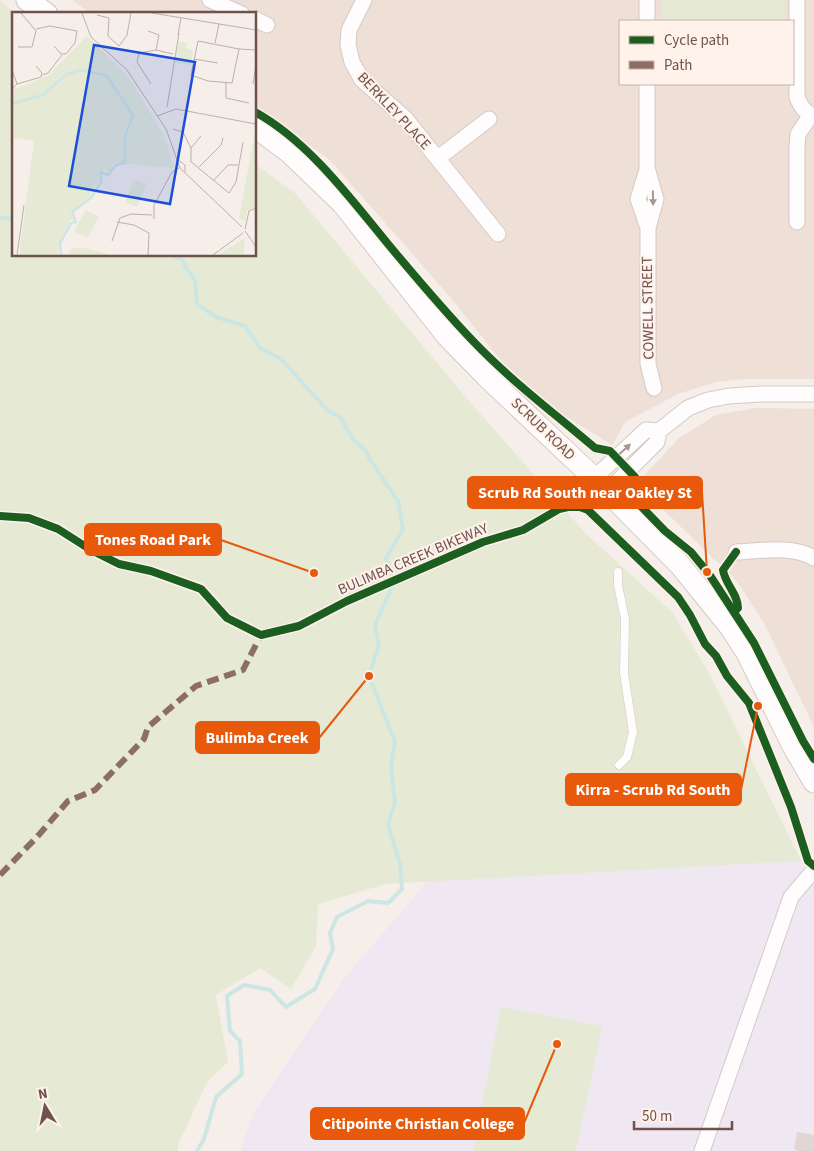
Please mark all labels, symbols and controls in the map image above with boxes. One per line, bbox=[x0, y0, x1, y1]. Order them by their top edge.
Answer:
inset map bbox=[12, 12, 256, 256]
legend bbox=[619, 20, 794, 85]
text: Cycle path bbox=[664, 30, 729, 51]
text: Path bbox=[664, 55, 692, 76]
street label: BERKLEY PLACE bbox=[352, 67, 436, 155]
one-way arrow bbox=[649, 191, 657, 207]
street label: COWELL STREET bbox=[637, 256, 659, 360]
street label: SCRUB ROAD bbox=[506, 393, 580, 465]
one-way arrow bbox=[618, 444, 631, 455]
callout: Scrub Rd South near Oakley St bbox=[468, 477, 702, 508]
text: Scrub Rd South near Oakley St bbox=[478, 482, 692, 504]
street label: BULIMBA CREEK BIKEWAY bbox=[335, 517, 492, 600]
callout: Tones Road Park bbox=[85, 524, 221, 555]
text: Tones Road Park bbox=[95, 529, 211, 551]
callout: Bulimba Creek bbox=[196, 722, 319, 753]
text: Bulimba Creek bbox=[206, 727, 309, 749]
callout: Kirra - Scrub Rd South bbox=[566, 774, 741, 805]
text: Kirra - Scrub Rd South bbox=[575, 779, 731, 801]
north arrow bbox=[20, 1081, 70, 1131]
text: N bbox=[37, 1084, 49, 1105]
scale bar bbox=[634, 1098, 732, 1130]
text: 50 m bbox=[642, 1106, 672, 1127]
callout: Citipointe Christian College bbox=[311, 1108, 524, 1139]
text: Citipointe Christian College bbox=[322, 1113, 514, 1135]

